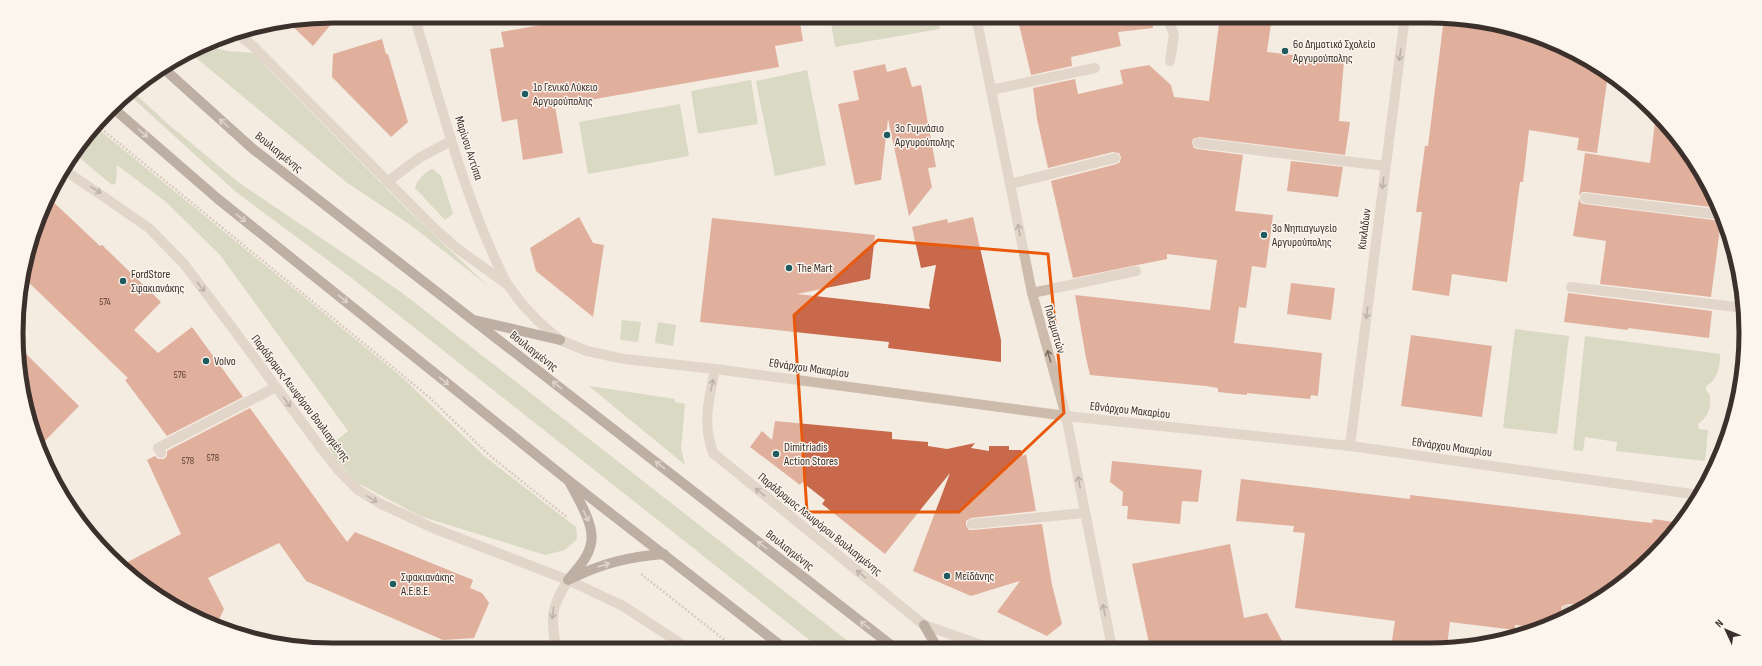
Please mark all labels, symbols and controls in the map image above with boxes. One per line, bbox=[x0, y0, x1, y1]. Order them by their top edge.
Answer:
place label: 6ο Δημοτικό Σχολείο Αργυρούπολης bbox=[1292, 37, 1375, 66]
marker: 6ο Δημοτικό Σχολείο Αργυρούπολης bbox=[1280, 46, 1290, 56]
one-way arrow bbox=[1396, 48, 1404, 61]
place label: 1ο Γενικό Λύκειο Αργυρούπολης bbox=[532, 80, 598, 109]
marker: 1ο Γενικό Λύκειο Αργυρούπολης bbox=[520, 89, 530, 99]
street label: Μαρίνου Αντύπα bbox=[451, 114, 486, 182]
one-way arrow bbox=[220, 119, 230, 128]
place label: 3ο Γυμνάσιο Αργυρούπολης bbox=[894, 121, 955, 150]
one-way arrow bbox=[137, 129, 148, 138]
street label: Βουλιαγμένης bbox=[252, 129, 306, 176]
marker: 3ο Γυμνάσιο Αργυρούπολης bbox=[882, 130, 892, 140]
one-way arrow bbox=[1379, 177, 1387, 190]
one-way arrow bbox=[90, 186, 101, 194]
street label: Κυκλάδων bbox=[1355, 207, 1374, 251]
one-way arrow bbox=[236, 214, 247, 222]
place label: 3ο Νηπιαγωγείο Αργυρούπολης bbox=[1271, 221, 1337, 250]
one-way arrow bbox=[1015, 224, 1023, 237]
marker: 3ο Νηπιαγωγείο Αργυρούπολης bbox=[1259, 230, 1269, 240]
place label: The Mart bbox=[797, 261, 833, 276]
marker: The Mart bbox=[784, 263, 794, 273]
place label: FordStore Σφακιανάκης bbox=[131, 267, 185, 296]
marker: FordStore Σφακιανάκης bbox=[118, 276, 128, 286]
one-way arrow bbox=[197, 281, 205, 292]
one-way arrow bbox=[337, 295, 348, 304]
house number: 574 bbox=[99, 296, 111, 308]
street label: Πολεμιστών bbox=[1040, 303, 1069, 355]
one-way arrow bbox=[1363, 306, 1371, 319]
street label: Βουλιαγμένης bbox=[507, 328, 561, 375]
street label: Παράδρομος Λεωφόρου Βουλιαγμένης bbox=[248, 332, 353, 465]
one-way arrow bbox=[1045, 350, 1053, 363]
place label: Volvo bbox=[214, 354, 236, 369]
street label: Εθνάρχου Μακαρίου bbox=[768, 355, 850, 382]
marker: Volvo bbox=[201, 356, 211, 366]
house number: 576 bbox=[174, 369, 186, 381]
one-way arrow bbox=[439, 376, 450, 385]
one-way arrow bbox=[708, 379, 716, 392]
one-way arrow bbox=[551, 381, 562, 390]
one-way arrow bbox=[283, 397, 291, 408]
street label: Εθνάρχου Μακαρίου bbox=[1089, 399, 1171, 422]
street label: Εθνάρχου Μακαρίου bbox=[1411, 434, 1493, 461]
place label: Dimitriadis Action Stores bbox=[783, 440, 838, 469]
marker: Dimitriadis Action Stores bbox=[771, 449, 781, 459]
house number: 578 bbox=[207, 452, 219, 464]
house number: 578 bbox=[182, 455, 194, 467]
one-way arrow bbox=[654, 461, 665, 469]
street label: Παράδρομος Λεωφόρου Βουλιαγμένης bbox=[755, 470, 885, 578]
one-way arrow bbox=[1074, 476, 1082, 489]
one-way arrow bbox=[754, 488, 765, 496]
one-way arrow bbox=[366, 495, 377, 503]
one-way arrow bbox=[583, 510, 590, 522]
street label: Βουλιαγμένης bbox=[763, 527, 817, 573]
one-way arrow bbox=[757, 541, 768, 549]
one-way arrow bbox=[598, 561, 611, 568]
one-way arrow bbox=[855, 569, 866, 578]
place label: Μεϊδάνης bbox=[955, 569, 995, 584]
place label: Σφακιανάκης Α.Ε.Β.Ε. bbox=[400, 570, 455, 599]
marker: Μεϊδάνης bbox=[942, 571, 952, 581]
marker: Σφακιανάκης Α.Ε.Β.Ε. bbox=[388, 579, 398, 589]
one-way arrow bbox=[1100, 604, 1108, 617]
one-way arrow bbox=[549, 606, 557, 619]
north arrow bbox=[1706, 610, 1746, 650]
text: N bbox=[1712, 617, 1726, 630]
one-way arrow bbox=[859, 620, 870, 629]

